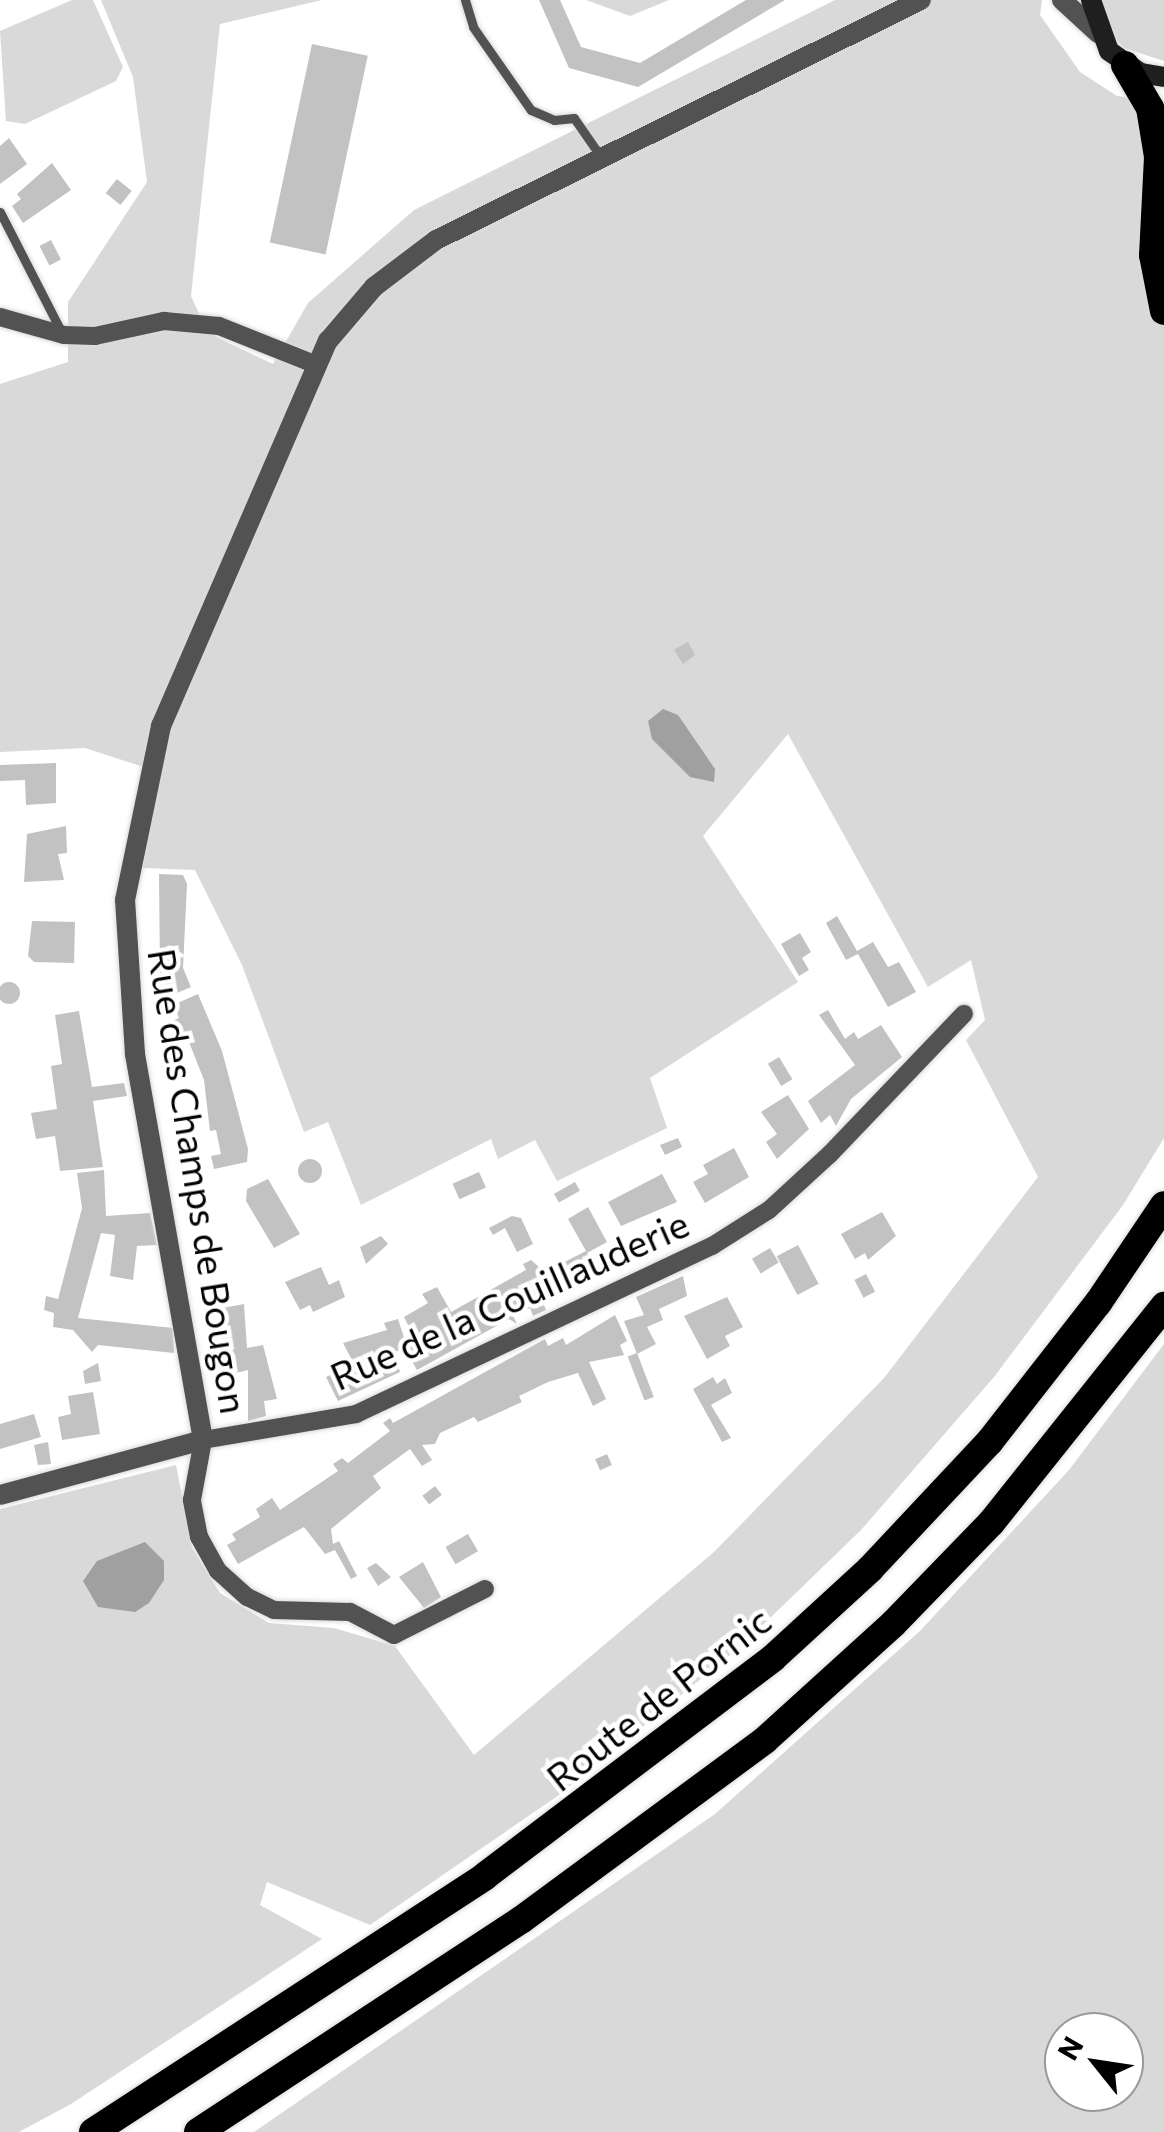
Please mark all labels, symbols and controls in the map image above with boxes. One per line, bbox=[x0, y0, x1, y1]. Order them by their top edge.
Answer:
street label: Rue des Champs de Bougon bbox=[140, 945, 258, 1417]
street label: Rue de la Couillauderie bbox=[323, 1199, 695, 1399]
street label: Route de Pornic bbox=[537, 1596, 779, 1800]
north arrow bbox=[1044, 2012, 1144, 2112]
text: N bbox=[1050, 2030, 1090, 2066]

